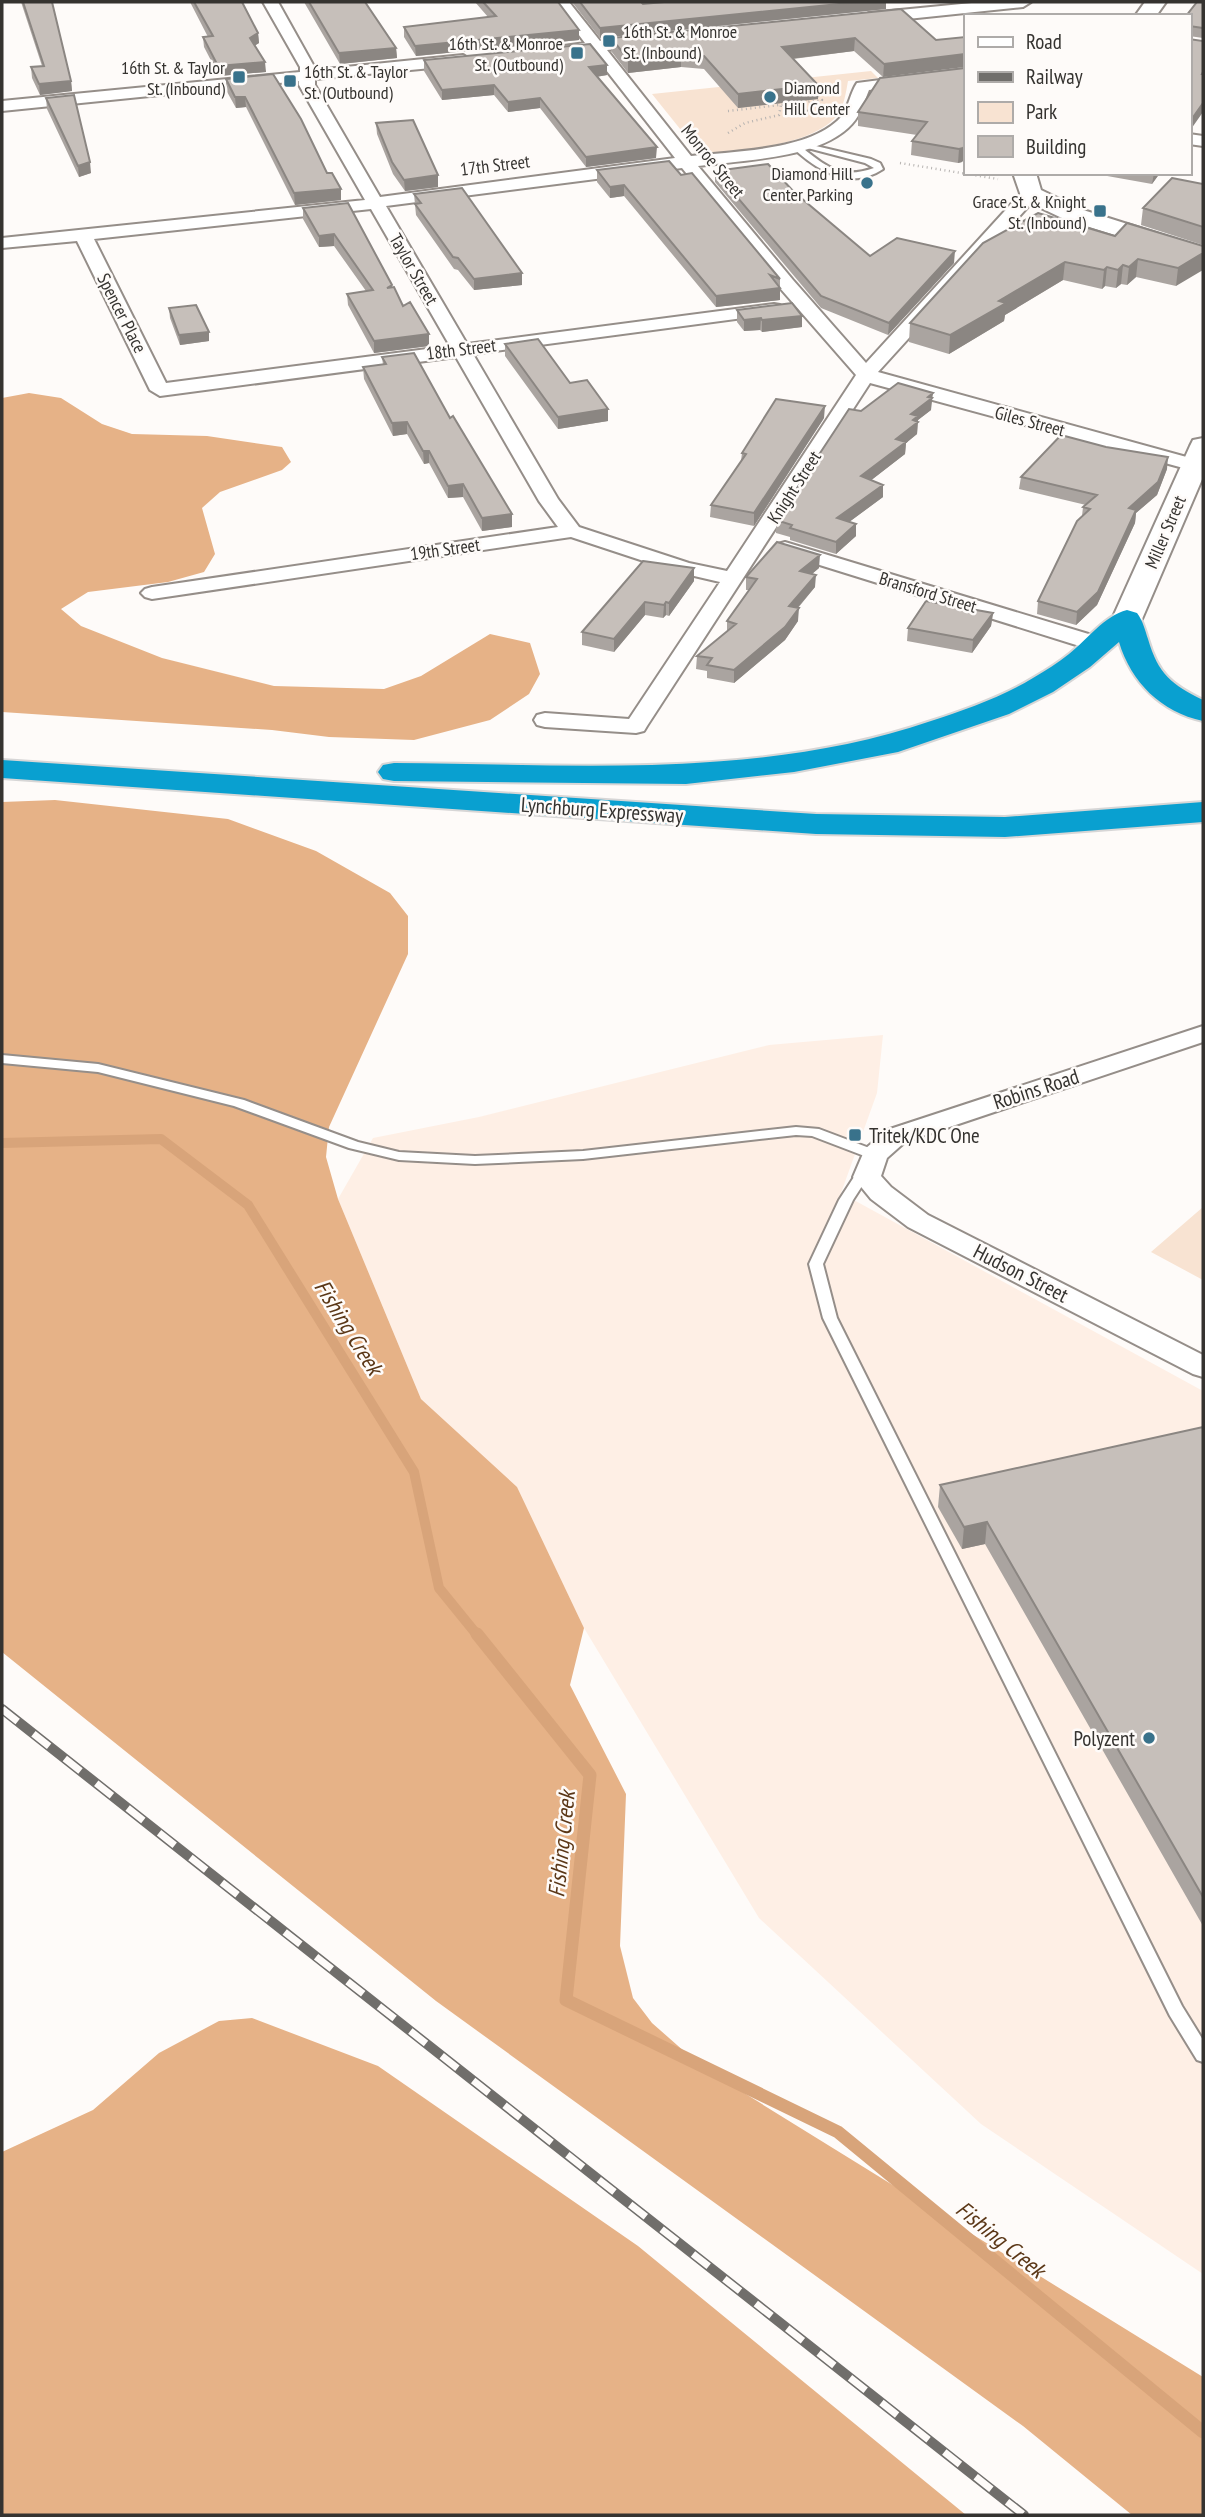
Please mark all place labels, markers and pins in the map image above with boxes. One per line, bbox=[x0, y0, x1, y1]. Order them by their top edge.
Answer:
place label: 16th St. & Monroe St. (Inbound) bbox=[623, 20, 737, 64]
place label: 16th St. & Monroe St. (Outbound) bbox=[449, 32, 564, 76]
marker: 16th St. & Monroe St. (Inbound) bbox=[601, 33, 617, 49]
marker: 16th St. & Monroe St. (Outbound) bbox=[569, 45, 585, 61]
place label: 16th St. & Taylor St. (Inbound) bbox=[121, 56, 226, 100]
place label: 16th St. & Taylor St. (Outbound) bbox=[304, 60, 408, 104]
marker: 16th St. & Taylor St. (Inbound) bbox=[231, 69, 247, 85]
marker: 16th St. & Taylor St. (Outbound) bbox=[282, 73, 298, 89]
place label: Diamond Hill Center bbox=[784, 76, 850, 120]
marker: Diamond Hill Center bbox=[762, 89, 778, 105]
place label: Diamond Hill Center Parking bbox=[763, 162, 854, 206]
marker: Diamond Hill Center Parking bbox=[859, 175, 875, 191]
place label: Grace St. & Knight St. (Inbound) bbox=[973, 190, 1087, 234]
marker: Grace St. & Knight St. (Inbound) bbox=[1092, 203, 1108, 219]
place label: Tritek/KDC One bbox=[869, 1122, 980, 1149]
marker: Tritek/KDC One bbox=[847, 1127, 863, 1143]
place label: Polyzent bbox=[1073, 1725, 1135, 1752]
marker: Polyzent bbox=[1141, 1730, 1157, 1746]

